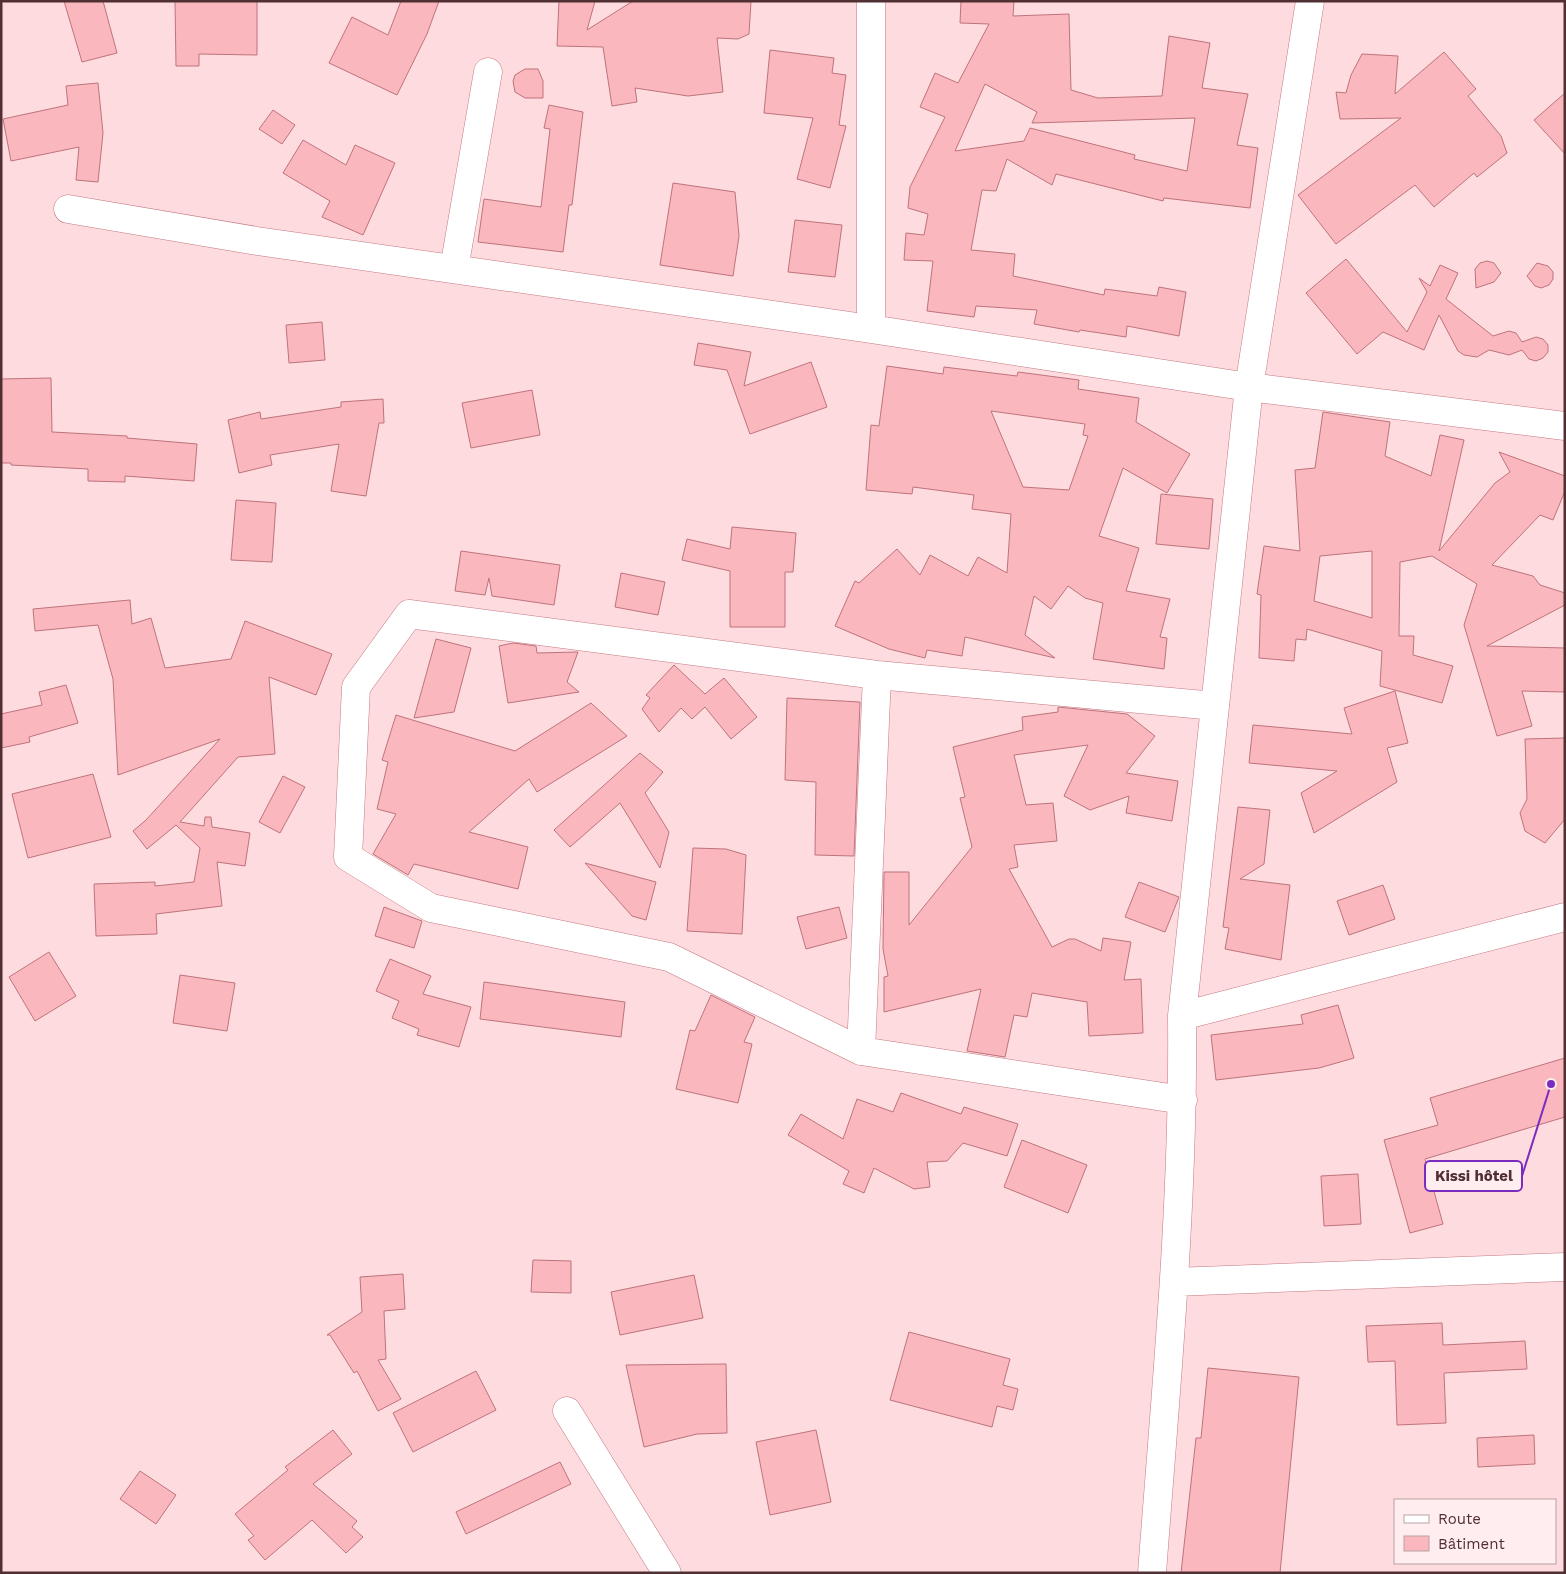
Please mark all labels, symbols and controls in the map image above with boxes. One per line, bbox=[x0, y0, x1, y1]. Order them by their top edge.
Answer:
callout: Kissi hôtel bbox=[1425, 1161, 1522, 1191]
text: Kissi hôtel bbox=[1435, 1167, 1513, 1185]
legend bbox=[1394, 1499, 1556, 1564]
text: Route bbox=[1438, 1510, 1481, 1528]
text: Bâtiment bbox=[1438, 1535, 1505, 1553]

